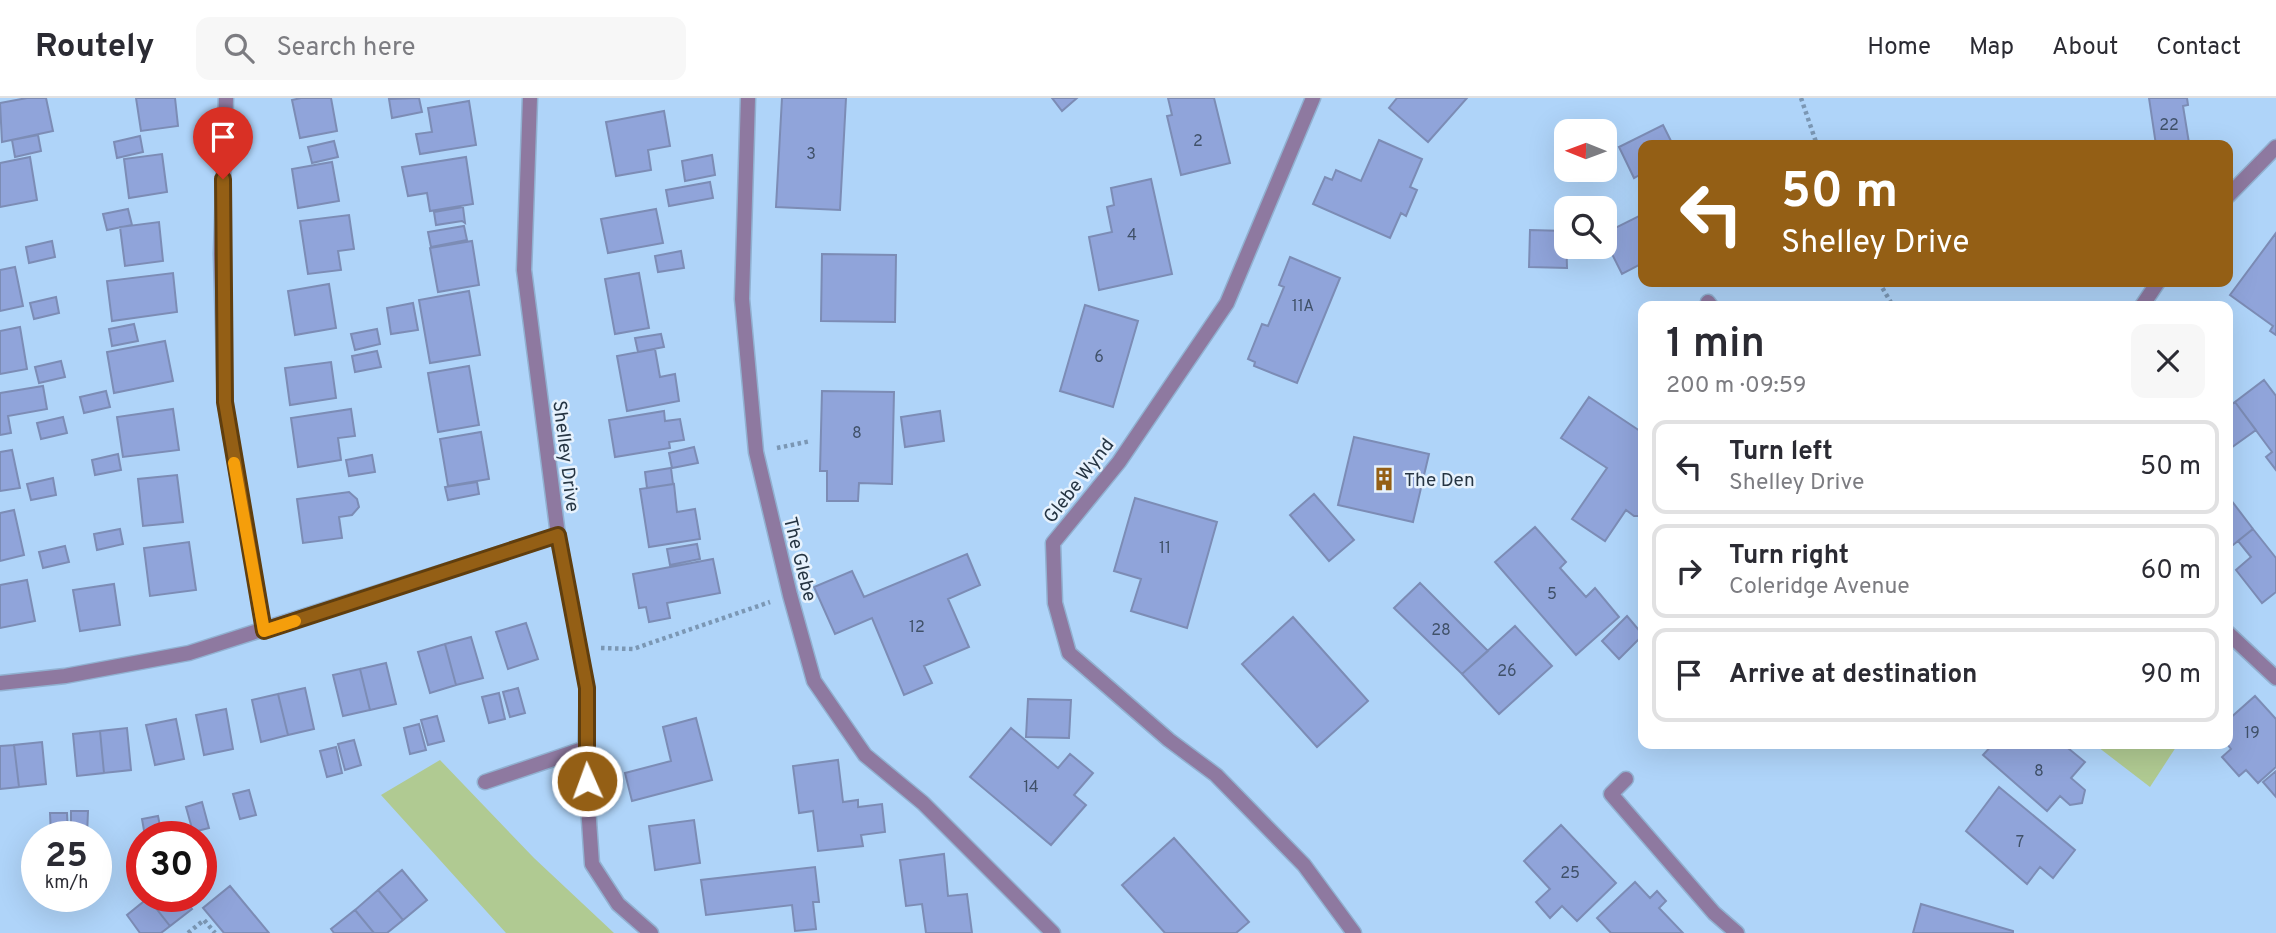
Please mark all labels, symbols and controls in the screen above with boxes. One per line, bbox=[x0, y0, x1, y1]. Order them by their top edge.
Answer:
search box bbox=[196, 17, 686, 80]
text: Routely bbox=[35, 27, 154, 69]
icon: search bbox=[220, 29, 258, 67]
text: Search here bbox=[276, 32, 415, 65]
text: Home bbox=[1867, 33, 1931, 63]
text: Map bbox=[1969, 33, 2014, 63]
text: About bbox=[2052, 33, 2118, 63]
text: Contact bbox=[2156, 33, 2241, 63]
pin bbox=[193, 107, 253, 179]
house number: 22 bbox=[2159, 116, 2179, 136]
icon: arrive bbox=[204, 118, 242, 156]
north arrow bbox=[1554, 119, 1617, 182]
map controls bbox=[1554, 119, 1617, 259]
house number: 2 bbox=[1193, 132, 1203, 152]
house number: 3 bbox=[806, 145, 816, 165]
text: 50 m bbox=[1781, 163, 1898, 225]
icon: left bbox=[1666, 168, 1757, 259]
button: search bbox=[1554, 196, 1617, 259]
text: Shelley Drive bbox=[1781, 224, 1969, 264]
house number: 4 bbox=[1127, 226, 1137, 246]
house number: 11A bbox=[1292, 297, 1314, 317]
text: 1 min bbox=[1666, 319, 1765, 372]
button: close bbox=[2131, 324, 2205, 398]
house number: 6 bbox=[1094, 348, 1104, 368]
text: 200 m · 09:59 bbox=[1666, 372, 1807, 401]
street label: Shelley Drive bbox=[546, 399, 584, 513]
house number: 8 bbox=[852, 424, 862, 444]
street label: Glebe Wynd bbox=[1039, 434, 1120, 529]
text: Turn left bbox=[1729, 436, 1833, 469]
icon: left bbox=[1670, 448, 1708, 486]
text: 50 m bbox=[2140, 451, 2201, 484]
building icon: The Den bbox=[1370, 465, 1398, 493]
place label: The Den bbox=[1404, 469, 1475, 493]
text: Shelley Drive bbox=[1729, 469, 1864, 498]
street label: The Glebe bbox=[777, 515, 821, 604]
house number: 11 bbox=[1159, 539, 1171, 559]
text: Turn right bbox=[1729, 540, 1849, 573]
icon: right bbox=[1670, 552, 1708, 590]
text: 60 m bbox=[2141, 555, 2201, 588]
text: Coleridge Avenue bbox=[1729, 573, 1910, 602]
house number: 5 bbox=[1547, 585, 1557, 605]
house number: 12 bbox=[909, 618, 925, 638]
house number: 28 bbox=[1431, 621, 1451, 641]
icon: arrive bbox=[1670, 656, 1708, 694]
text: Arrive at destination bbox=[1729, 659, 1977, 692]
text: 90 m bbox=[2141, 659, 2201, 692]
house number: 26 bbox=[1497, 662, 1517, 682]
house number: 19 bbox=[2244, 724, 2260, 744]
position arrow bbox=[550, 744, 624, 818]
house number: 8 bbox=[2034, 762, 2044, 782]
house number: 14 bbox=[1023, 778, 1039, 798]
speed limit sign: 30 bbox=[126, 821, 217, 912]
house number: 7 bbox=[2016, 833, 2024, 853]
text: 25 bbox=[45, 835, 88, 879]
house number: 25 bbox=[1560, 864, 1580, 884]
text: km/h bbox=[45, 872, 88, 895]

